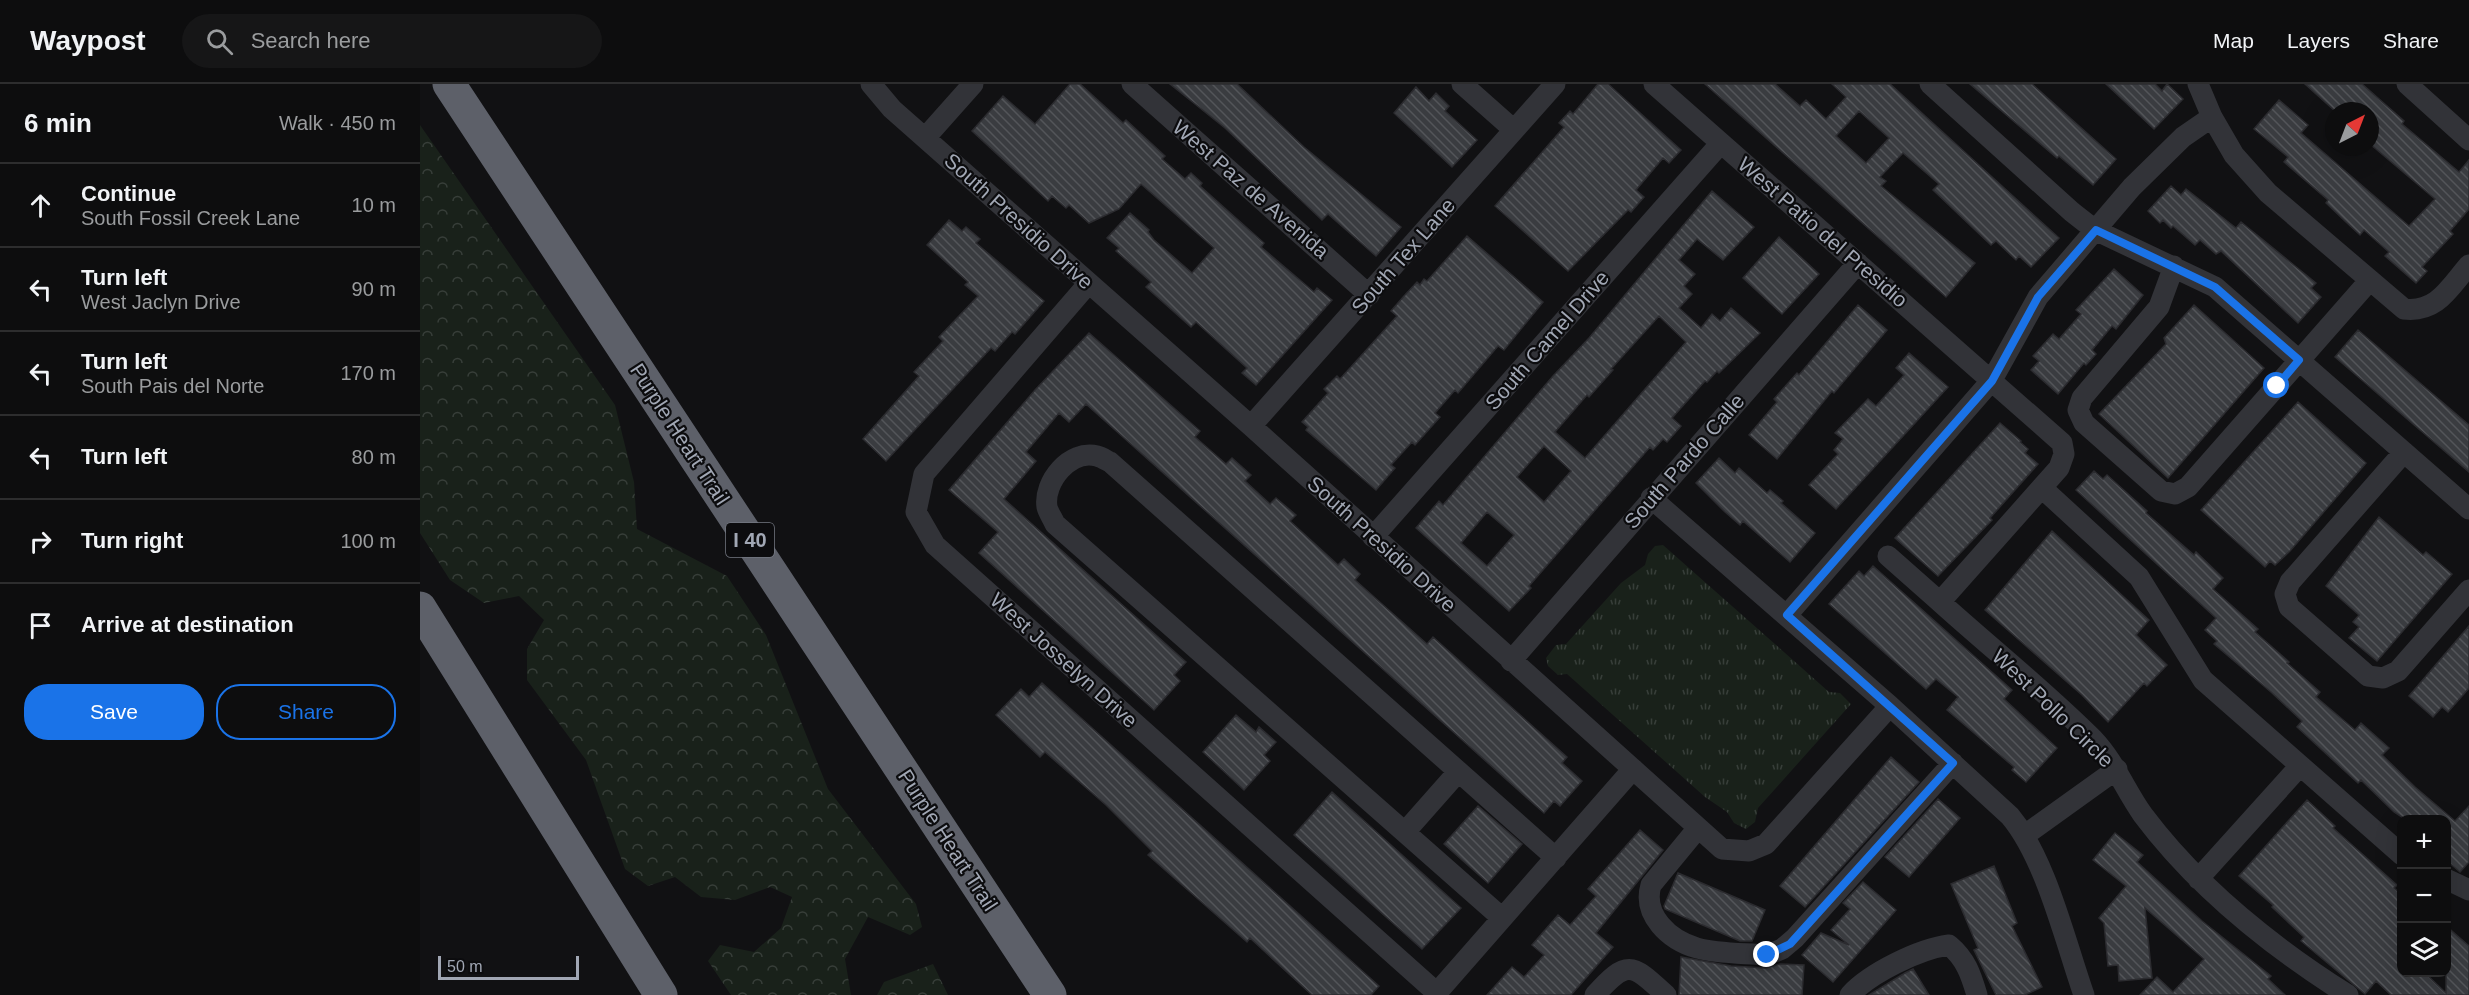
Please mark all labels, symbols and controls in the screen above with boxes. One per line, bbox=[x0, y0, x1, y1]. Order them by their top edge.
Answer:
search box bbox=[182, 14, 602, 68]
text: Waypost bbox=[30, 25, 146, 56]
icon: search bbox=[203, 25, 236, 58]
text: Search here bbox=[251, 28, 371, 53]
text: Map bbox=[2213, 29, 2254, 52]
text: Layers bbox=[2287, 29, 2350, 52]
text: Share bbox=[2383, 29, 2439, 52]
north arrow bbox=[2325, 102, 2379, 156]
text: 6 min bbox=[24, 108, 92, 138]
text: Walk · 450 m bbox=[279, 112, 396, 134]
street label: West Paz de Avenida bbox=[1168, 115, 1334, 263]
street label: South Presidio Drive bbox=[940, 148, 1098, 294]
street label: West Patio del Presidio bbox=[1734, 152, 1912, 312]
text: Continue bbox=[81, 181, 176, 206]
icon: ahead bbox=[24, 189, 57, 222]
text: 10 m bbox=[352, 194, 396, 216]
street label: South Tex Lane bbox=[1347, 194, 1459, 318]
text: South Fossil Creek Lane bbox=[81, 207, 300, 229]
text: Turn left bbox=[81, 265, 167, 290]
street label: South Camel Drive bbox=[1481, 266, 1613, 414]
icon: left bbox=[24, 273, 57, 306]
text: 90 m bbox=[352, 278, 396, 300]
text: West Jaclyn Drive bbox=[81, 291, 241, 313]
text: Turn left bbox=[81, 349, 167, 374]
icon: left bbox=[24, 357, 57, 390]
street label: Purple Heart Trail bbox=[626, 359, 734, 509]
text: 170 m bbox=[340, 362, 396, 384]
route start bbox=[2263, 372, 2289, 398]
text: South Pais del Norte bbox=[81, 375, 264, 397]
street label: South Pardo Calle bbox=[1619, 389, 1749, 533]
icon: left bbox=[24, 441, 57, 474]
text: Turn left bbox=[81, 444, 167, 469]
text: 80 m bbox=[352, 446, 396, 468]
street label: South Presidio Drive bbox=[1303, 471, 1461, 617]
road number: I 40 bbox=[726, 523, 774, 557]
icon: right bbox=[24, 525, 57, 558]
text: Turn right bbox=[81, 528, 183, 553]
text: 100 m bbox=[340, 530, 396, 552]
street label: West Josselyn Drive bbox=[986, 588, 1142, 732]
icon: arrive bbox=[24, 609, 57, 642]
text: Arrive at destination bbox=[81, 612, 294, 637]
street label: West Pollo Circle bbox=[1988, 644, 2118, 772]
button: Save bbox=[24, 684, 204, 740]
button: Share bbox=[216, 684, 396, 740]
street label: Purple Heart Trail bbox=[894, 765, 1002, 915]
map controls bbox=[2397, 815, 2451, 977]
button: + bbox=[2397, 815, 2451, 869]
button: − bbox=[2397, 869, 2451, 923]
button: layers bbox=[2397, 923, 2451, 977]
route end bbox=[1753, 941, 1779, 967]
scale bar bbox=[438, 953, 579, 980]
text: 50 m bbox=[447, 958, 483, 975]

